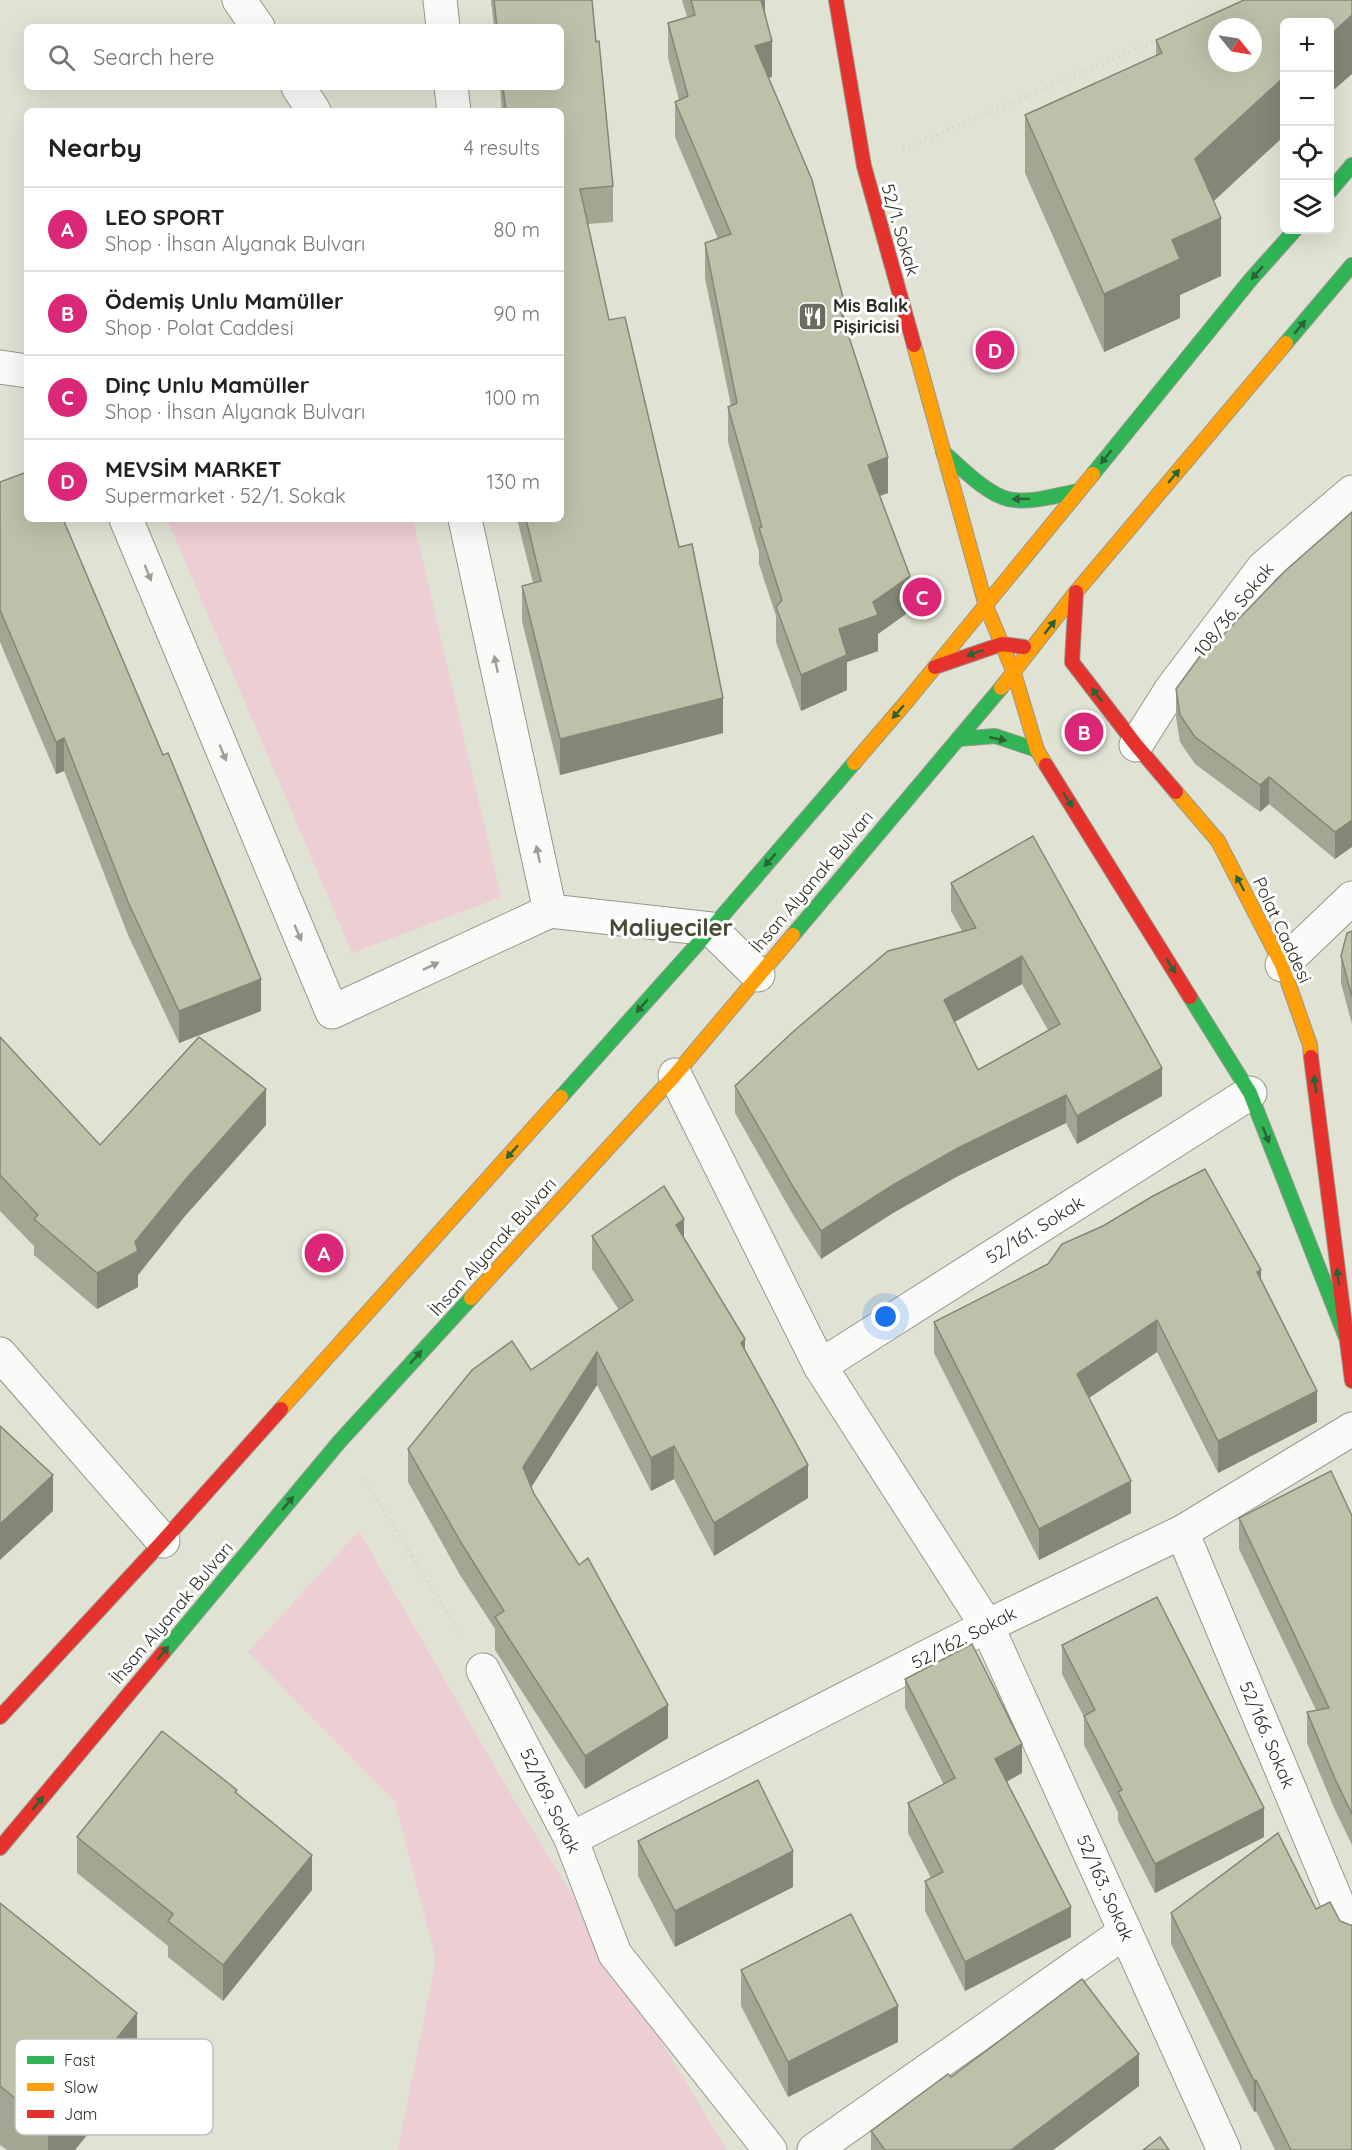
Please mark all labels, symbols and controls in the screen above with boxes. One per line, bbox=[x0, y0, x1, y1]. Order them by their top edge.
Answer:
north arrow bbox=[1208, 18, 1262, 72]
map controls bbox=[1280, 18, 1334, 234]
button: + bbox=[1280, 18, 1334, 72]
search box bbox=[24, 24, 564, 90]
icon: search bbox=[45, 41, 78, 74]
text: Search here bbox=[93, 43, 214, 71]
button: − bbox=[1280, 72, 1334, 126]
button: locate bbox=[1280, 126, 1334, 180]
text: Nearby bbox=[48, 131, 142, 164]
text: 4 results bbox=[464, 135, 540, 160]
button: layers bbox=[1280, 180, 1334, 234]
street label: 52/1. Sokak bbox=[876, 181, 925, 279]
text: LEO SPORT bbox=[105, 203, 224, 231]
text: A bbox=[61, 217, 74, 242]
text: 80 m bbox=[494, 217, 540, 242]
text: Shop · İhsan Alyanak Bulvarı bbox=[105, 231, 365, 256]
one-way arrow bbox=[1250, 266, 1264, 281]
text: Ödemiş Unlu Mamüller bbox=[105, 287, 343, 315]
place label: Mis Balık Pişiricisi bbox=[833, 294, 908, 338]
restaurant icon: Mis Balık Pişiricisi bbox=[796, 300, 828, 332]
text: B bbox=[61, 301, 74, 326]
text: 90 m bbox=[493, 301, 540, 326]
text: Shop · Polat Caddesi bbox=[105, 315, 294, 340]
one-way arrow bbox=[1293, 319, 1306, 335]
pin: D bbox=[976, 328, 1014, 372]
text: Dinç Unlu Mamüller bbox=[105, 371, 309, 399]
text: C bbox=[61, 385, 74, 410]
text: 100 m bbox=[485, 385, 540, 410]
text: Shop · İhsan Alyanak Bulvarı bbox=[105, 399, 365, 424]
one-way arrow bbox=[1100, 449, 1113, 465]
text: MEVSİM MARKET bbox=[105, 455, 282, 483]
text: D bbox=[60, 469, 75, 494]
text: 130 m bbox=[487, 469, 540, 494]
one-way arrow bbox=[1167, 469, 1180, 484]
text: Supermarket · 52/1. Sokak bbox=[105, 483, 346, 508]
one-way arrow bbox=[1012, 494, 1031, 503]
street label: 108/36. Sokak bbox=[1189, 558, 1279, 662]
one-way arrow bbox=[144, 564, 153, 582]
pin: C bbox=[902, 574, 942, 620]
one-way arrow bbox=[1043, 619, 1055, 634]
one-way arrow bbox=[966, 648, 984, 658]
one-way arrow bbox=[491, 654, 500, 673]
one-way arrow bbox=[1092, 687, 1104, 702]
one-way arrow bbox=[892, 704, 905, 719]
pin: B bbox=[1064, 710, 1104, 754]
one-way arrow bbox=[989, 735, 1008, 744]
one-way arrow bbox=[218, 745, 228, 763]
one-way arrow bbox=[1062, 792, 1073, 808]
street label: İhsan Alyanak Bulvarı bbox=[745, 806, 878, 958]
one-way arrow bbox=[533, 845, 542, 864]
one-way arrow bbox=[764, 852, 777, 868]
street label: Polat Caddesi bbox=[1248, 873, 1317, 987]
one-way arrow bbox=[1235, 874, 1245, 892]
district label: Maliyeciler bbox=[609, 912, 733, 942]
one-way arrow bbox=[294, 924, 303, 942]
one-way arrow bbox=[1165, 958, 1176, 974]
one-way arrow bbox=[423, 961, 441, 971]
one-way arrow bbox=[635, 999, 649, 1014]
one-way arrow bbox=[1310, 1074, 1319, 1093]
one-way arrow bbox=[1262, 1126, 1271, 1144]
one-way arrow bbox=[505, 1144, 519, 1159]
street label: İhsan Alyanak Bulvarı bbox=[424, 1173, 561, 1321]
street label: 52/161. Sokak bbox=[981, 1190, 1088, 1269]
pin: A bbox=[304, 1230, 344, 1276]
one-way arrow bbox=[1333, 1268, 1343, 1287]
your location bbox=[871, 1302, 900, 1331]
one-way arrow bbox=[409, 1350, 423, 1364]
one-way arrow bbox=[281, 1495, 294, 1511]
street label: İhsan Alyanak Bulvarı bbox=[105, 1537, 238, 1689]
street label: 52/162. Sokak bbox=[907, 1601, 1020, 1674]
one-way arrow bbox=[156, 1645, 169, 1661]
street label: 52/166. Sokak bbox=[1235, 1678, 1300, 1792]
street label: 52/169. Sokak bbox=[515, 1744, 586, 1857]
one-way arrow bbox=[31, 1795, 44, 1811]
street label: 52/163. Sokak bbox=[1072, 1831, 1139, 1945]
legend bbox=[15, 2039, 213, 2135]
text: Fast bbox=[64, 2050, 95, 2070]
text: Slow bbox=[64, 2077, 98, 2097]
text: Jam bbox=[64, 2104, 97, 2124]

